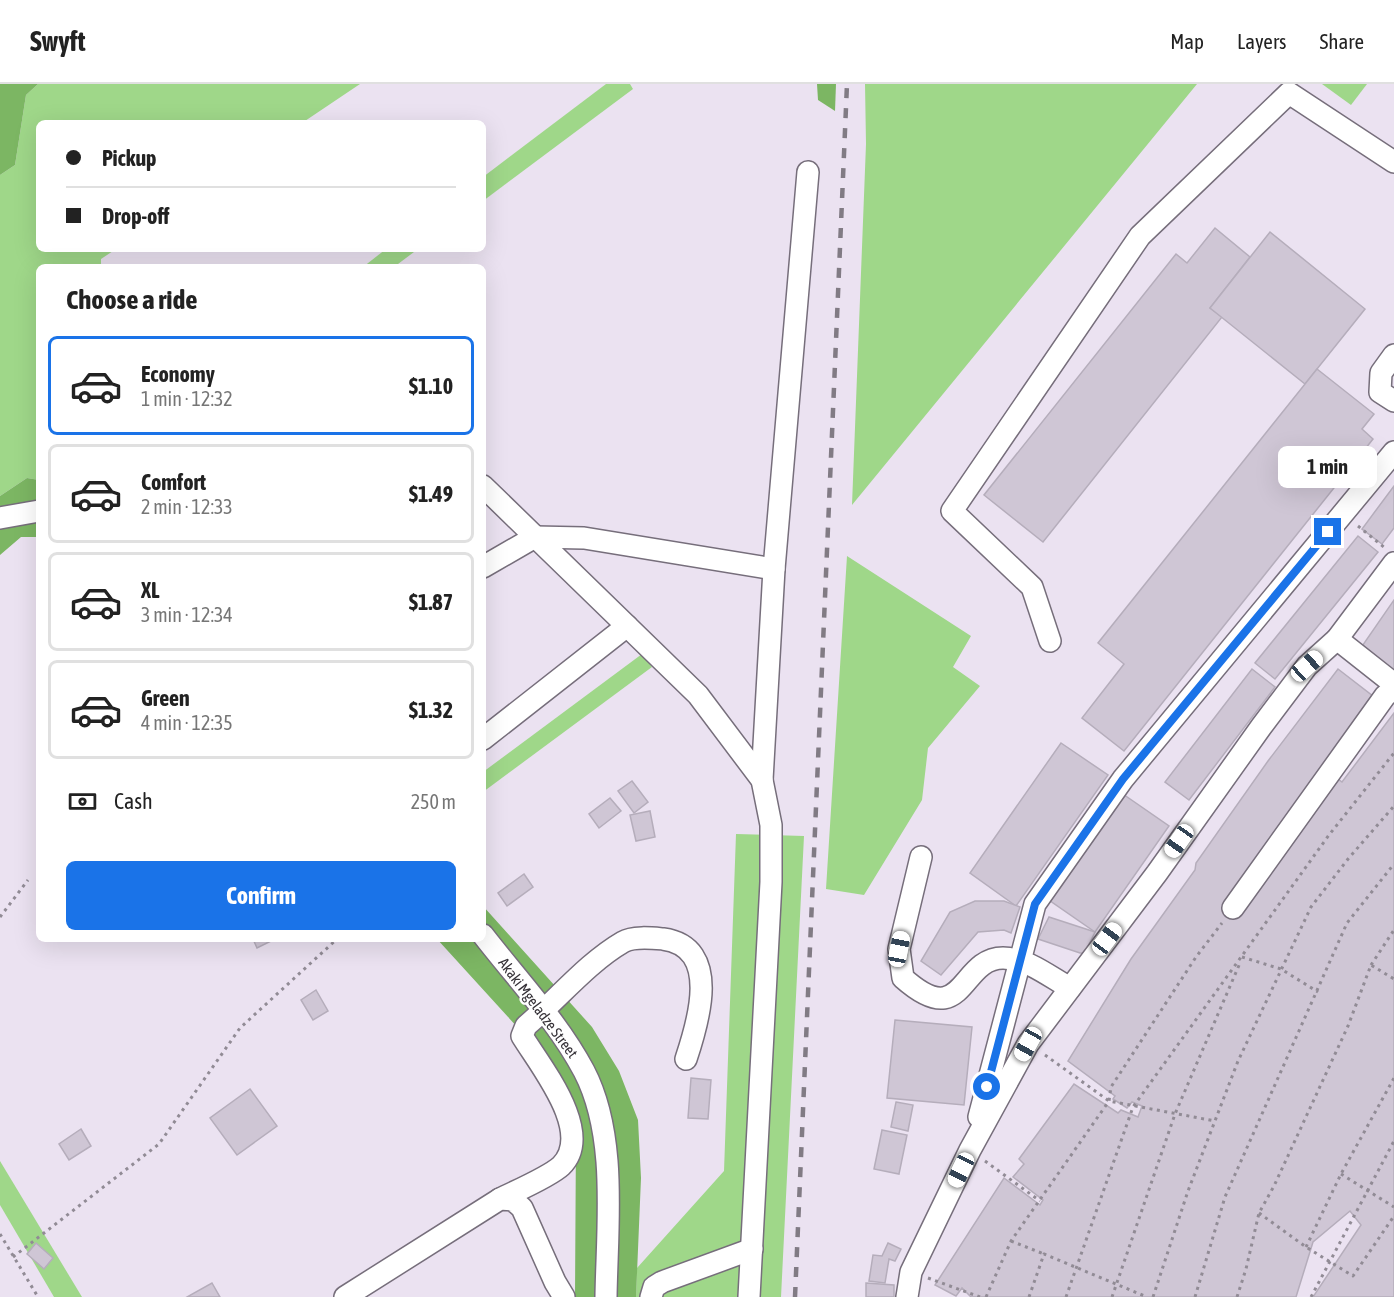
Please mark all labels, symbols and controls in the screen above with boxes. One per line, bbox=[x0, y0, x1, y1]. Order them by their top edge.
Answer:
text: Swyft bbox=[30, 25, 86, 57]
text: Map bbox=[1170, 29, 1204, 53]
text: Layers bbox=[1237, 29, 1287, 53]
text: Share bbox=[1320, 29, 1364, 53]
text: Pickup bbox=[102, 145, 157, 171]
text: Drop-off bbox=[102, 203, 169, 229]
text: Choose a ride bbox=[66, 284, 198, 315]
icon: car bbox=[69, 359, 123, 413]
text: Economy bbox=[141, 361, 215, 387]
text: $1.10 bbox=[409, 373, 453, 399]
text: 1 min · 12:32 bbox=[141, 387, 233, 410]
callout: 1 min bbox=[1278, 445, 1378, 487]
text: 1 min bbox=[1307, 455, 1348, 478]
icon: car bbox=[69, 467, 123, 521]
text: Comfort bbox=[141, 469, 206, 495]
text: $1.49 bbox=[409, 481, 453, 507]
text: 2 min · 12:33 bbox=[141, 495, 233, 518]
route end bbox=[1314, 518, 1341, 545]
icon: car bbox=[69, 575, 123, 629]
text: XL bbox=[141, 577, 159, 603]
text: $1.87 bbox=[409, 589, 453, 615]
text: 3 min · 12:34 bbox=[141, 603, 233, 626]
car bbox=[1288, 647, 1326, 685]
icon: car bbox=[69, 683, 123, 737]
text: Green bbox=[141, 685, 190, 711]
text: $1.32 bbox=[409, 697, 453, 723]
text: 4 min · 12:35 bbox=[141, 711, 233, 734]
icon: cash bbox=[66, 785, 99, 818]
text: Cash bbox=[114, 788, 153, 814]
text: 250 m bbox=[411, 790, 456, 813]
car bbox=[1161, 821, 1197, 861]
button: Confirm bbox=[66, 861, 456, 930]
car bbox=[1089, 919, 1125, 959]
car bbox=[887, 930, 911, 968]
street label: Akaki Mgeladze Street bbox=[495, 954, 582, 1061]
car bbox=[1011, 1024, 1045, 1064]
route start bbox=[973, 1073, 1000, 1100]
car bbox=[945, 1150, 977, 1190]

